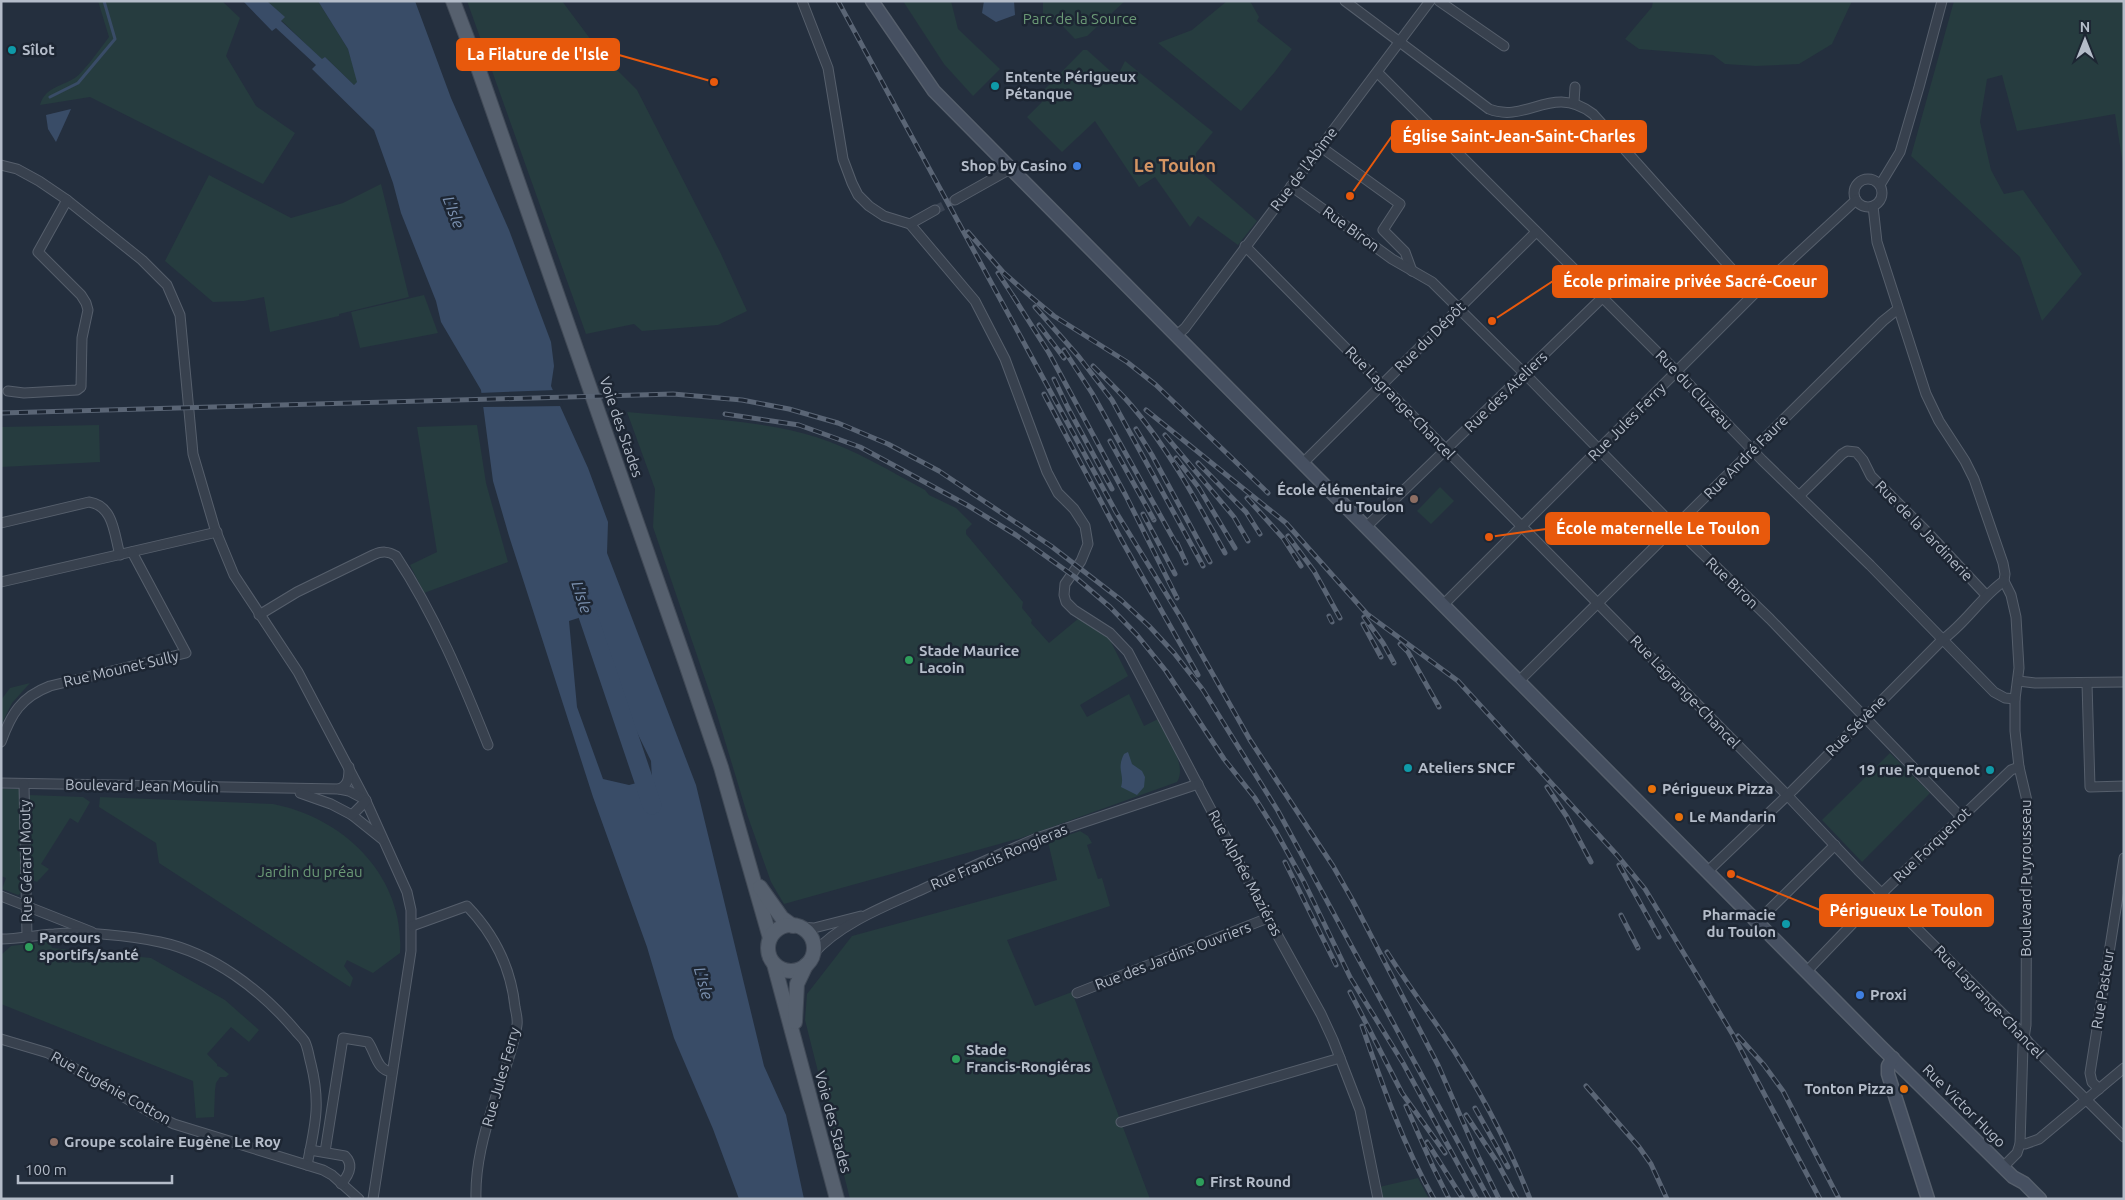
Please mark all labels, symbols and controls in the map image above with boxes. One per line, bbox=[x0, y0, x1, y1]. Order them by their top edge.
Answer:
park label: Parc de la Source bbox=[1023, 10, 1137, 27]
north arrow bbox=[2060, 15, 2110, 65]
text: N bbox=[2080, 19, 2090, 35]
callout: La Filature de l'Isle bbox=[457, 39, 619, 70]
place label: Sîlot bbox=[22, 41, 55, 58]
marker: Sîlot bbox=[6, 44, 18, 56]
text: La Filature de l'Isle bbox=[467, 45, 609, 63]
place label: Entente Périgueux Pétanque bbox=[1005, 68, 1136, 102]
marker: Entente Périgueux Pétanque bbox=[989, 80, 1001, 92]
callout: Église Saint-Jean-Saint-Charles bbox=[1392, 121, 1646, 152]
street label: Rue de l'Abîme bbox=[1267, 124, 1341, 214]
text: Église Saint-Jean-Saint-Charles bbox=[1402, 125, 1636, 145]
district label: Le Toulon bbox=[1134, 155, 1216, 175]
place label: Shop by Casino bbox=[961, 157, 1067, 174]
marker: Shop by Casino bbox=[1071, 160, 1083, 172]
water label: L'Isle bbox=[440, 193, 468, 231]
street label: Rue Biron bbox=[1320, 202, 1383, 255]
callout: École primaire privée Sacré-Coeur bbox=[1553, 266, 1827, 297]
text: École primaire privée Sacré-Coeur bbox=[1563, 270, 1818, 290]
street label: Rue du Dépôt bbox=[1391, 298, 1469, 375]
street label: Rue Lagrange-Chancel bbox=[1342, 343, 1459, 463]
street label: Rue du Cluzeau bbox=[1652, 347, 1736, 433]
street label: Rue des Ateliers bbox=[1461, 348, 1551, 435]
street label: Voie des Stades bbox=[596, 374, 647, 479]
street label: Rue Jules Ferry bbox=[1584, 379, 1669, 464]
street label: Rue André Faure bbox=[1700, 411, 1791, 502]
street label: Rue de la Jardinerie bbox=[1872, 477, 1977, 584]
place label: École élémentaire du Toulon bbox=[1277, 481, 1404, 515]
marker: École élémentaire du Toulon bbox=[1408, 493, 1420, 505]
callout: École maternelle Le Toulon bbox=[1546, 513, 1769, 544]
text: École maternelle Le Toulon bbox=[1556, 517, 1760, 537]
street label: Rue Biron bbox=[1703, 554, 1762, 612]
water label: L'Isle bbox=[568, 579, 596, 615]
street label: Rue Lagrange-Chancel bbox=[1627, 632, 1744, 752]
place label: Stade Maurice Lacoin bbox=[919, 642, 1019, 676]
street label: Rue Mounet Sully bbox=[62, 647, 180, 690]
marker: Stade Maurice Lacoin bbox=[903, 654, 915, 666]
street label: Rue Sévène bbox=[1822, 692, 1889, 759]
place label: Ateliers SNCF bbox=[1418, 759, 1515, 776]
place label: 19 rue Forquenot bbox=[1858, 761, 1981, 778]
marker: Ateliers SNCF bbox=[1402, 762, 1414, 774]
marker: 19 rue Forquenot bbox=[1984, 764, 1996, 776]
street label: Boulevard Jean Moulin bbox=[65, 776, 219, 795]
place label: Périgueux Pizza bbox=[1662, 780, 1773, 797]
marker: Périgueux Pizza bbox=[1646, 783, 1658, 795]
street label: Boulevard Puyrousseau bbox=[2017, 799, 2034, 957]
street label: Rue Gérard Mouty bbox=[16, 800, 35, 922]
street label: Rue Forquenot bbox=[1889, 803, 1974, 886]
street label: Rue Alphée Maziéras bbox=[1205, 807, 1286, 939]
place label: Le Mandarin bbox=[1689, 808, 1776, 825]
marker: Le Mandarin bbox=[1673, 811, 1685, 823]
street label: Rue Francis Rongieras bbox=[928, 820, 1070, 893]
park label: Jardin du préau bbox=[258, 863, 362, 880]
callout: Périgueux Le Toulon bbox=[1820, 895, 1993, 926]
text: Périgueux Le Toulon bbox=[1829, 901, 1983, 919]
place label: Pharmacie du Toulon bbox=[1702, 906, 1776, 940]
street label: Rue des Jardins Ouvriers bbox=[1092, 918, 1253, 993]
marker: Pharmacie du Toulon bbox=[1780, 918, 1792, 930]
place label: Parcours sportifs/santé bbox=[39, 929, 139, 963]
marker: Parcours sportifs/santé bbox=[23, 941, 35, 953]
street label: Rue Lagrange-Chancel bbox=[1931, 942, 2048, 1062]
street label: Rue Pasteur bbox=[2088, 947, 2117, 1030]
water label: L'Isle bbox=[691, 965, 717, 1001]
place label: Proxi bbox=[1870, 986, 1907, 1003]
marker: Proxi bbox=[1854, 989, 1866, 1001]
street label: Rue Jules Ferry bbox=[478, 1025, 523, 1129]
place label: Stade Francis-Rongiéras bbox=[966, 1041, 1091, 1075]
street label: Rue Eugénie Cotton bbox=[48, 1048, 174, 1128]
marker: Stade Francis-Rongiéras bbox=[950, 1053, 962, 1065]
street label: Rue Victor Hugo bbox=[1919, 1061, 2009, 1151]
street label: Voie des Stades bbox=[812, 1069, 855, 1175]
place label: Tonton Pizza bbox=[1804, 1080, 1894, 1097]
marker: Tonton Pizza bbox=[1898, 1083, 1910, 1095]
place label: Groupe scolaire Eugène Le Roy bbox=[64, 1133, 281, 1150]
marker: Groupe scolaire Eugène Le Roy bbox=[48, 1136, 60, 1148]
scale bar bbox=[18, 1152, 171, 1184]
text: 100 m bbox=[25, 1161, 67, 1178]
place label: First Round bbox=[1210, 1173, 1291, 1190]
marker: First Round bbox=[1194, 1176, 1206, 1188]

